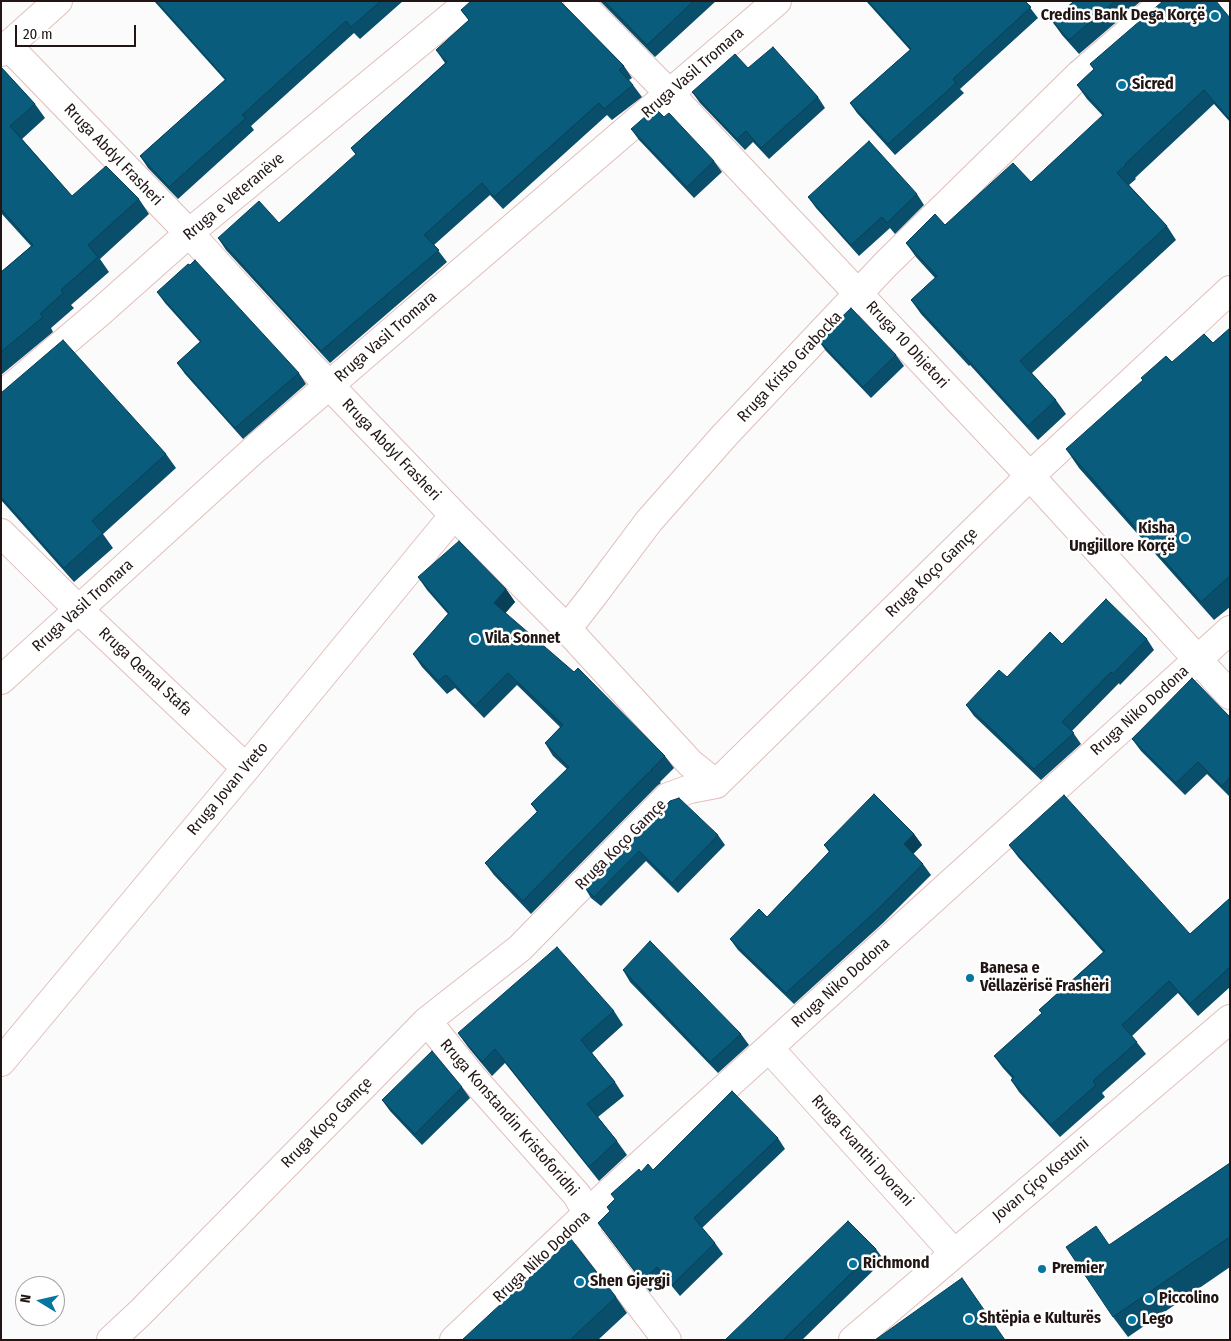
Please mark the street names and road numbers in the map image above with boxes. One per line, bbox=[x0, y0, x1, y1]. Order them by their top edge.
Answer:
street label: Rruga Vasil Tromara bbox=[638, 23, 748, 123]
street label: Rruga Abdyl Frasheri bbox=[59, 100, 167, 210]
street label: Rruga e Veteranëve bbox=[180, 149, 288, 245]
street label: Rruga Vasil Tromara bbox=[331, 287, 441, 387]
street label: Rruga 10 Dhjetori bbox=[862, 297, 952, 393]
street label: Rruga Kristo Grabocka bbox=[734, 308, 846, 426]
street label: Rruga Abdyl Frasheri bbox=[337, 395, 445, 505]
street label: Rruga Koço Gamçe bbox=[882, 524, 982, 622]
street label: Rruga Vasil Tromara bbox=[29, 556, 137, 656]
street label: Rruga Qemal Stafa bbox=[94, 624, 196, 720]
street label: Rruga Niko Dodona bbox=[1087, 662, 1193, 760]
street label: Rruga Jovan Vreto bbox=[184, 739, 272, 839]
street label: Rruga Koço Gamçe bbox=[572, 796, 670, 894]
street label: Rruga Niko Dodona bbox=[788, 934, 894, 1032]
street label: Rruga Konstandin Kristoforidhi bbox=[436, 1036, 582, 1200]
street label: Rruga Koço Gamçe bbox=[278, 1074, 376, 1172]
street label: Rruga Evanthi Dvorani bbox=[807, 1091, 917, 1211]
street label: Jovan Çiço Kostuni bbox=[989, 1134, 1093, 1226]
street label: Rruga Niko Dodona bbox=[489, 1207, 595, 1307]

